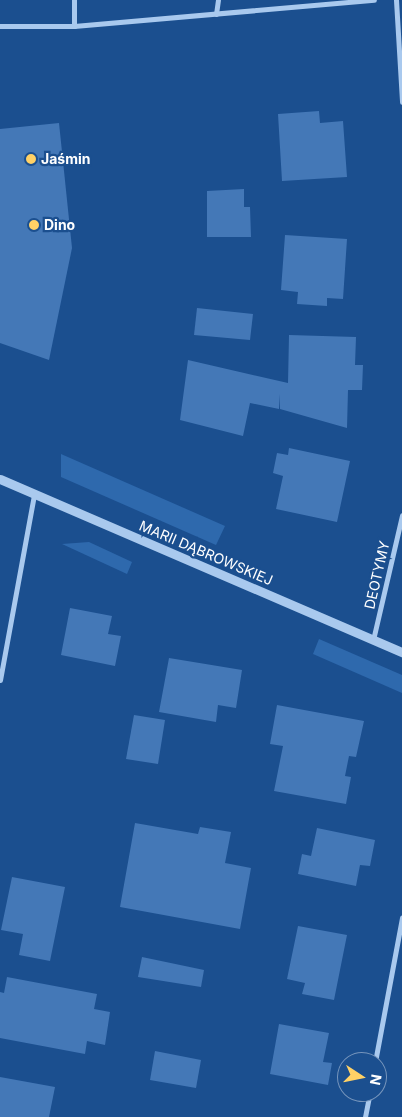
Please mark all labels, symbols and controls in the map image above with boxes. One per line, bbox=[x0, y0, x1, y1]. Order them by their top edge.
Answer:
place label: Jaśmin bbox=[41, 151, 90, 167]
marker: Jaśmin bbox=[25, 153, 37, 165]
place label: Dino bbox=[44, 217, 75, 233]
marker: Dino bbox=[28, 219, 40, 231]
street label: MARII DĄBROWSKIEJ bbox=[137, 517, 275, 589]
street label: DEOTYMY bbox=[361, 539, 393, 611]
north arrow bbox=[337, 1052, 387, 1102]
text: N bbox=[367, 1073, 386, 1087]

